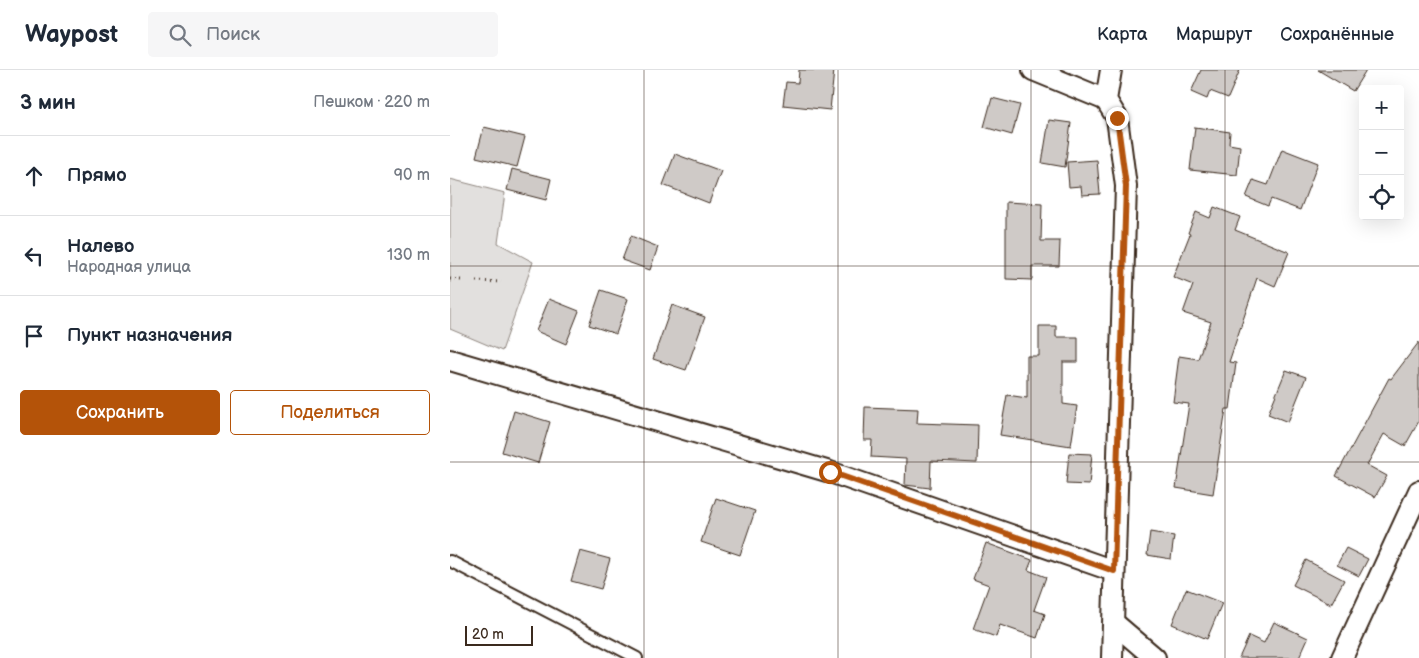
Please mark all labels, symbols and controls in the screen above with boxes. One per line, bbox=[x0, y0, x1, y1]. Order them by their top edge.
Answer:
search box bbox=[148, 12, 498, 57]
text: Waypost bbox=[25, 20, 118, 49]
icon: search bbox=[166, 21, 194, 49]
text: Поиск bbox=[206, 23, 260, 46]
text: Карта bbox=[1097, 24, 1148, 45]
text: Маршрут bbox=[1176, 24, 1252, 45]
text: Сохранённые bbox=[1280, 24, 1394, 45]
map controls bbox=[1359, 85, 1404, 220]
button: + bbox=[1359, 85, 1404, 130]
text: 3 мин bbox=[20, 90, 76, 115]
text: Пешком · 220 m bbox=[313, 93, 430, 112]
route end bbox=[1106, 107, 1129, 130]
button: − bbox=[1359, 130, 1404, 175]
icon: ahead bbox=[20, 162, 48, 190]
text: Прямо bbox=[67, 164, 127, 187]
text: 90 m bbox=[394, 166, 430, 185]
button: locate bbox=[1359, 175, 1404, 220]
text: Налево bbox=[67, 235, 134, 258]
icon: left bbox=[20, 242, 48, 270]
text: 130 m bbox=[387, 246, 430, 265]
text: Народная улица bbox=[67, 258, 191, 277]
icon: arrive bbox=[20, 322, 48, 350]
text: Пункт назначения bbox=[67, 324, 232, 347]
button: Сохранить bbox=[20, 390, 220, 435]
button: Поделиться bbox=[230, 390, 430, 435]
route start bbox=[819, 461, 842, 484]
scale bar bbox=[465, 623, 532, 646]
text: 20 m bbox=[472, 626, 504, 643]

